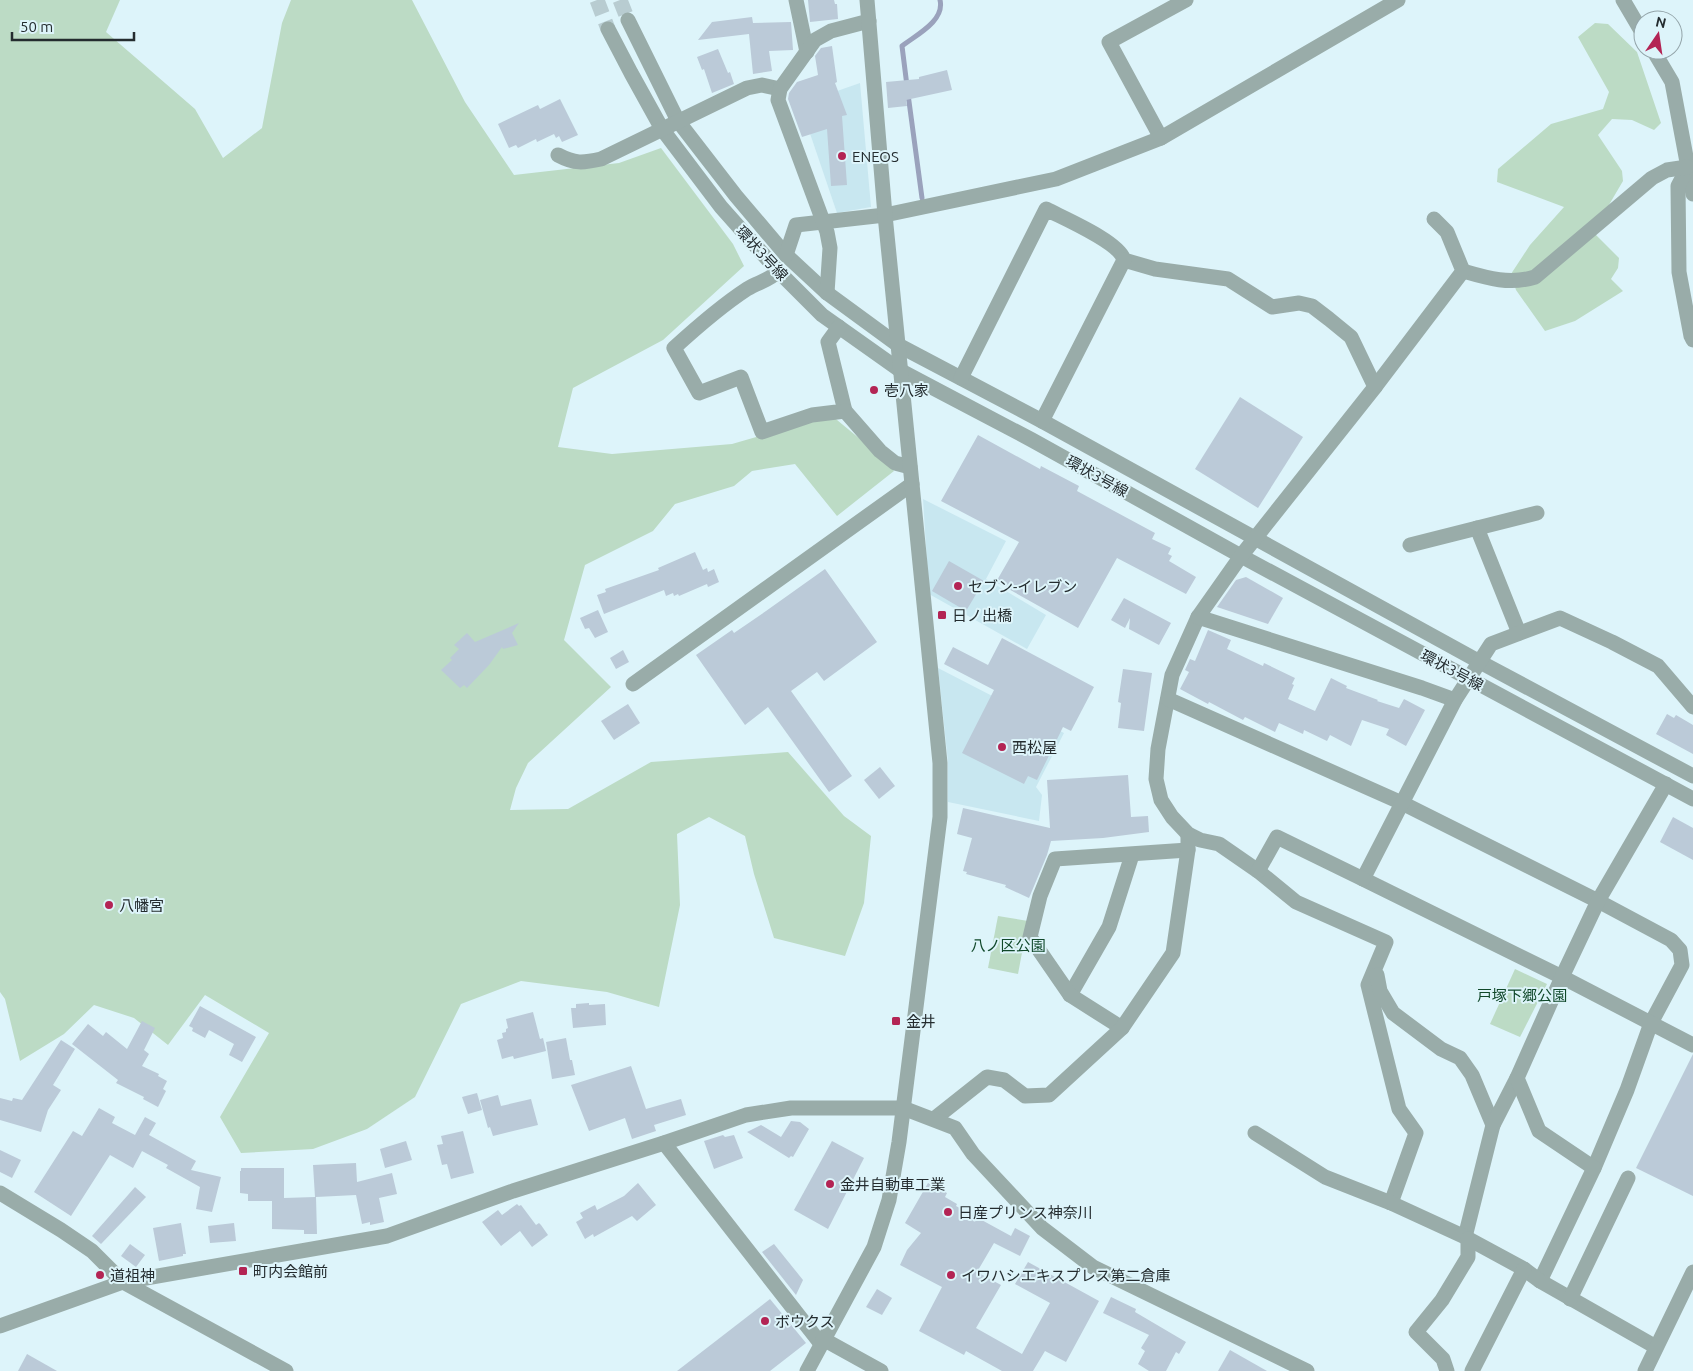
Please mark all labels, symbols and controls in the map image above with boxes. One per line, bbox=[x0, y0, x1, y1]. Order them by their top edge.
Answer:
scale bar bbox=[12, 10, 135, 42]
north arrow bbox=[1633, 10, 1683, 60]
text: N bbox=[1654, 13, 1668, 31]
text: 50 m bbox=[20, 18, 53, 35]
place label: ENEOS bbox=[852, 148, 899, 165]
marker: ENEOS bbox=[836, 150, 848, 162]
street label: 環状3号線 bbox=[732, 222, 792, 284]
place label: 壱八家 bbox=[884, 382, 929, 399]
marker: 壱八家 bbox=[868, 384, 880, 396]
street label: 環状3号線 bbox=[1063, 452, 1131, 500]
place label: セブン-イレブン bbox=[968, 578, 1077, 595]
marker: セブン-イレブン bbox=[952, 580, 964, 592]
place label: 日ノ出橋 bbox=[952, 607, 1012, 624]
marker: 日ノ出橋 bbox=[936, 609, 948, 621]
street label: 環状3号線 bbox=[1418, 646, 1486, 694]
place label: 西松屋 bbox=[1012, 739, 1057, 756]
marker: 西松屋 bbox=[996, 741, 1008, 753]
place label: 八幡宮 bbox=[119, 897, 164, 914]
marker: 八幡宮 bbox=[103, 899, 115, 911]
park label: 八ノ区公園 bbox=[970, 937, 1046, 954]
park label: 戸塚下郷公園 bbox=[1477, 987, 1567, 1004]
place label: 金井 bbox=[906, 1013, 936, 1030]
marker: 金井 bbox=[890, 1015, 902, 1027]
place label: 金井自動車工業 bbox=[840, 1176, 945, 1193]
marker: 金井自動車工業 bbox=[824, 1178, 836, 1190]
place label: 日産プリンス神奈川 bbox=[958, 1204, 1093, 1221]
marker: 日産プリンス神奈川 bbox=[942, 1206, 954, 1218]
place label: 町内会館前 bbox=[253, 1263, 328, 1280]
marker: 町内会館前 bbox=[237, 1265, 249, 1277]
place label: 道祖神 bbox=[110, 1267, 155, 1284]
place label: イワハシエキスプレス第二倉庫 bbox=[961, 1267, 1170, 1284]
marker: 道祖神 bbox=[94, 1269, 106, 1281]
marker: イワハシエキスプレス第二倉庫 bbox=[945, 1269, 957, 1281]
place label: ボウクス bbox=[775, 1313, 835, 1330]
marker: ボウクス bbox=[759, 1315, 771, 1327]

